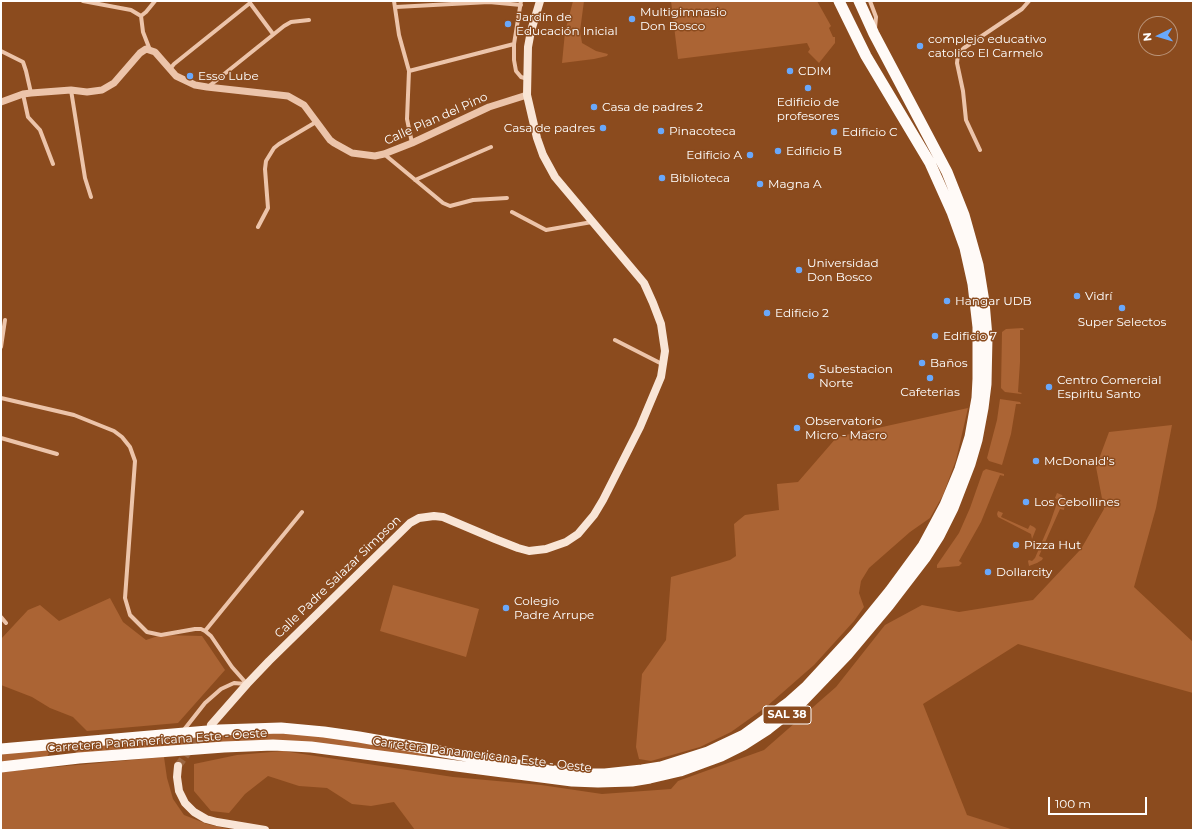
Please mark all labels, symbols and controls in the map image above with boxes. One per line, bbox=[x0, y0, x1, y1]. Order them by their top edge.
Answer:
place label: Multigimnasio Don Bosco bbox=[640, 5, 727, 33]
place label: Jardín de Educación Inicial bbox=[516, 10, 618, 38]
marker: Multigimnasio Don Bosco bbox=[627, 14, 637, 24]
north arrow bbox=[1138, 16, 1178, 56]
marker: Jardín de Educación Inicial bbox=[503, 19, 513, 29]
place label: complejo educativo catolico El Carmelo bbox=[928, 32, 1047, 60]
text: N bbox=[1140, 32, 1154, 42]
marker: complejo educativo catolico El Carmelo bbox=[915, 41, 925, 51]
place label: CDIM bbox=[798, 64, 832, 78]
marker: CDIM bbox=[785, 66, 795, 76]
place label: Esso Lube bbox=[198, 69, 259, 83]
marker: Esso Lube bbox=[185, 71, 195, 81]
marker: Edificio de profesores bbox=[803, 83, 813, 93]
street label: Calle Plan del Pino bbox=[382, 90, 490, 148]
place label: Edificio de profesores bbox=[777, 95, 839, 123]
place label: Casa de padres 2 bbox=[602, 100, 703, 114]
marker: Casa de padres 2 bbox=[589, 102, 599, 112]
place label: Casa de padres bbox=[504, 121, 595, 135]
marker: Casa de padres bbox=[598, 123, 608, 133]
place label: Pinacoteca bbox=[669, 124, 736, 138]
place label: Edificio C bbox=[842, 125, 898, 139]
marker: Pinacoteca bbox=[656, 126, 666, 136]
marker: Edificio C bbox=[829, 127, 839, 137]
place label: Edificio B bbox=[786, 144, 842, 158]
marker: Edificio B bbox=[773, 146, 783, 156]
place label: Edificio A bbox=[686, 148, 742, 162]
marker: Edificio A bbox=[745, 150, 755, 160]
place label: Biblioteca bbox=[670, 171, 730, 185]
marker: Biblioteca bbox=[657, 173, 667, 183]
place label: Magna A bbox=[768, 177, 822, 191]
marker: Magna A bbox=[755, 179, 765, 189]
place label: Universidad Don Bosco bbox=[807, 256, 879, 284]
marker: Universidad Don Bosco bbox=[794, 265, 804, 275]
place label: Vidrí bbox=[1085, 289, 1112, 303]
marker: Vidrí bbox=[1072, 291, 1082, 301]
place label: Hangar UDB bbox=[955, 294, 1032, 308]
marker: Hangar UDB bbox=[942, 296, 952, 306]
marker: Super Selectos bbox=[1117, 303, 1127, 313]
place label: Edificio 2 bbox=[775, 306, 829, 320]
marker: Edificio 2 bbox=[762, 308, 772, 318]
place label: Super Selectos bbox=[1078, 315, 1166, 329]
place label: Edificio 7 bbox=[943, 329, 997, 343]
marker: Edificio 7 bbox=[930, 331, 940, 341]
place label: Baños bbox=[930, 356, 968, 370]
marker: Baños bbox=[917, 358, 927, 368]
place label: Subestacion Norte bbox=[819, 362, 893, 390]
marker: Subestacion Norte bbox=[806, 371, 816, 381]
marker: Cafeterias bbox=[925, 373, 935, 383]
place label: Centro Comercial Espiritu Santo bbox=[1057, 373, 1161, 401]
marker: Centro Comercial Espiritu Santo bbox=[1044, 382, 1054, 392]
place label: Cafeterias bbox=[900, 385, 960, 399]
place label: Observatorio Micro - Macro bbox=[805, 414, 887, 442]
marker: Observatorio Micro - Macro bbox=[792, 423, 802, 433]
place label: McDonald's bbox=[1044, 454, 1114, 468]
marker: McDonald's bbox=[1031, 456, 1041, 466]
place label: Los Cebollines bbox=[1034, 495, 1120, 509]
marker: Los Cebollines bbox=[1021, 497, 1031, 507]
street label: Calle Padre Salazar Simpson bbox=[272, 513, 404, 641]
place label: Pizza Hut bbox=[1024, 538, 1081, 552]
marker: Pizza Hut bbox=[1011, 540, 1021, 550]
place label: Dollarcity bbox=[996, 565, 1052, 579]
marker: Dollarcity bbox=[983, 567, 993, 577]
place label: Colegio Padre Arrupe bbox=[514, 594, 594, 622]
marker: Colegio Padre Arrupe bbox=[501, 603, 511, 613]
road number: SAL 38 bbox=[763, 706, 811, 724]
street label: Carretera Panamericana Este - Oeste bbox=[46, 726, 268, 756]
street label: Carretera Panamericana Este - Oeste bbox=[371, 734, 593, 776]
scale bar bbox=[1050, 789, 1149, 815]
text: 100 m bbox=[1055, 796, 1091, 811]

